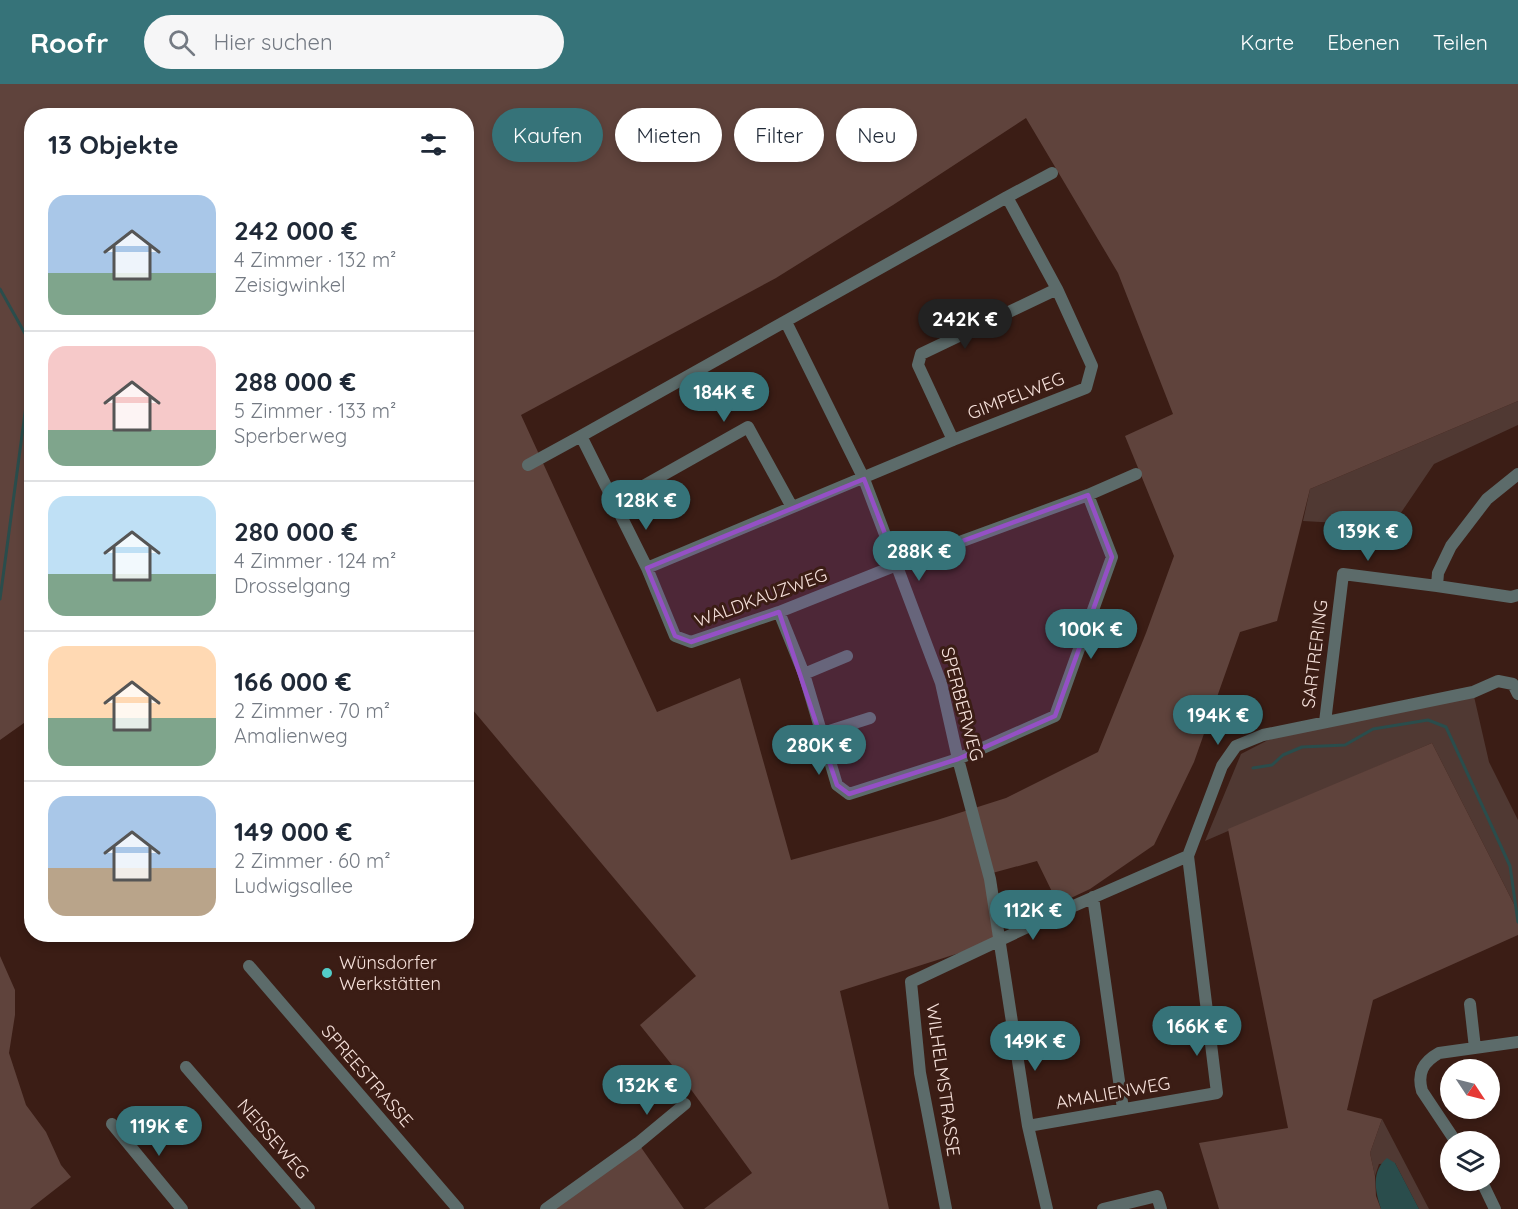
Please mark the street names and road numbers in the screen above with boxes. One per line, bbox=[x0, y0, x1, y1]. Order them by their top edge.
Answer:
street label: GIMPELWEG bbox=[964, 367, 1068, 425]
street label: WALDKAUZWEG bbox=[691, 563, 830, 632]
street label: SARTRERING bbox=[1296, 598, 1333, 709]
street label: SPERBERWEG bbox=[936, 644, 989, 763]
street label: WILHELMSTRASSE bbox=[921, 1002, 966, 1158]
street label: SPREESTRASSE bbox=[317, 1020, 418, 1132]
street label: AMALIENWEG bbox=[1054, 1071, 1172, 1114]
street label: NEISSEWEG bbox=[232, 1094, 314, 1183]

